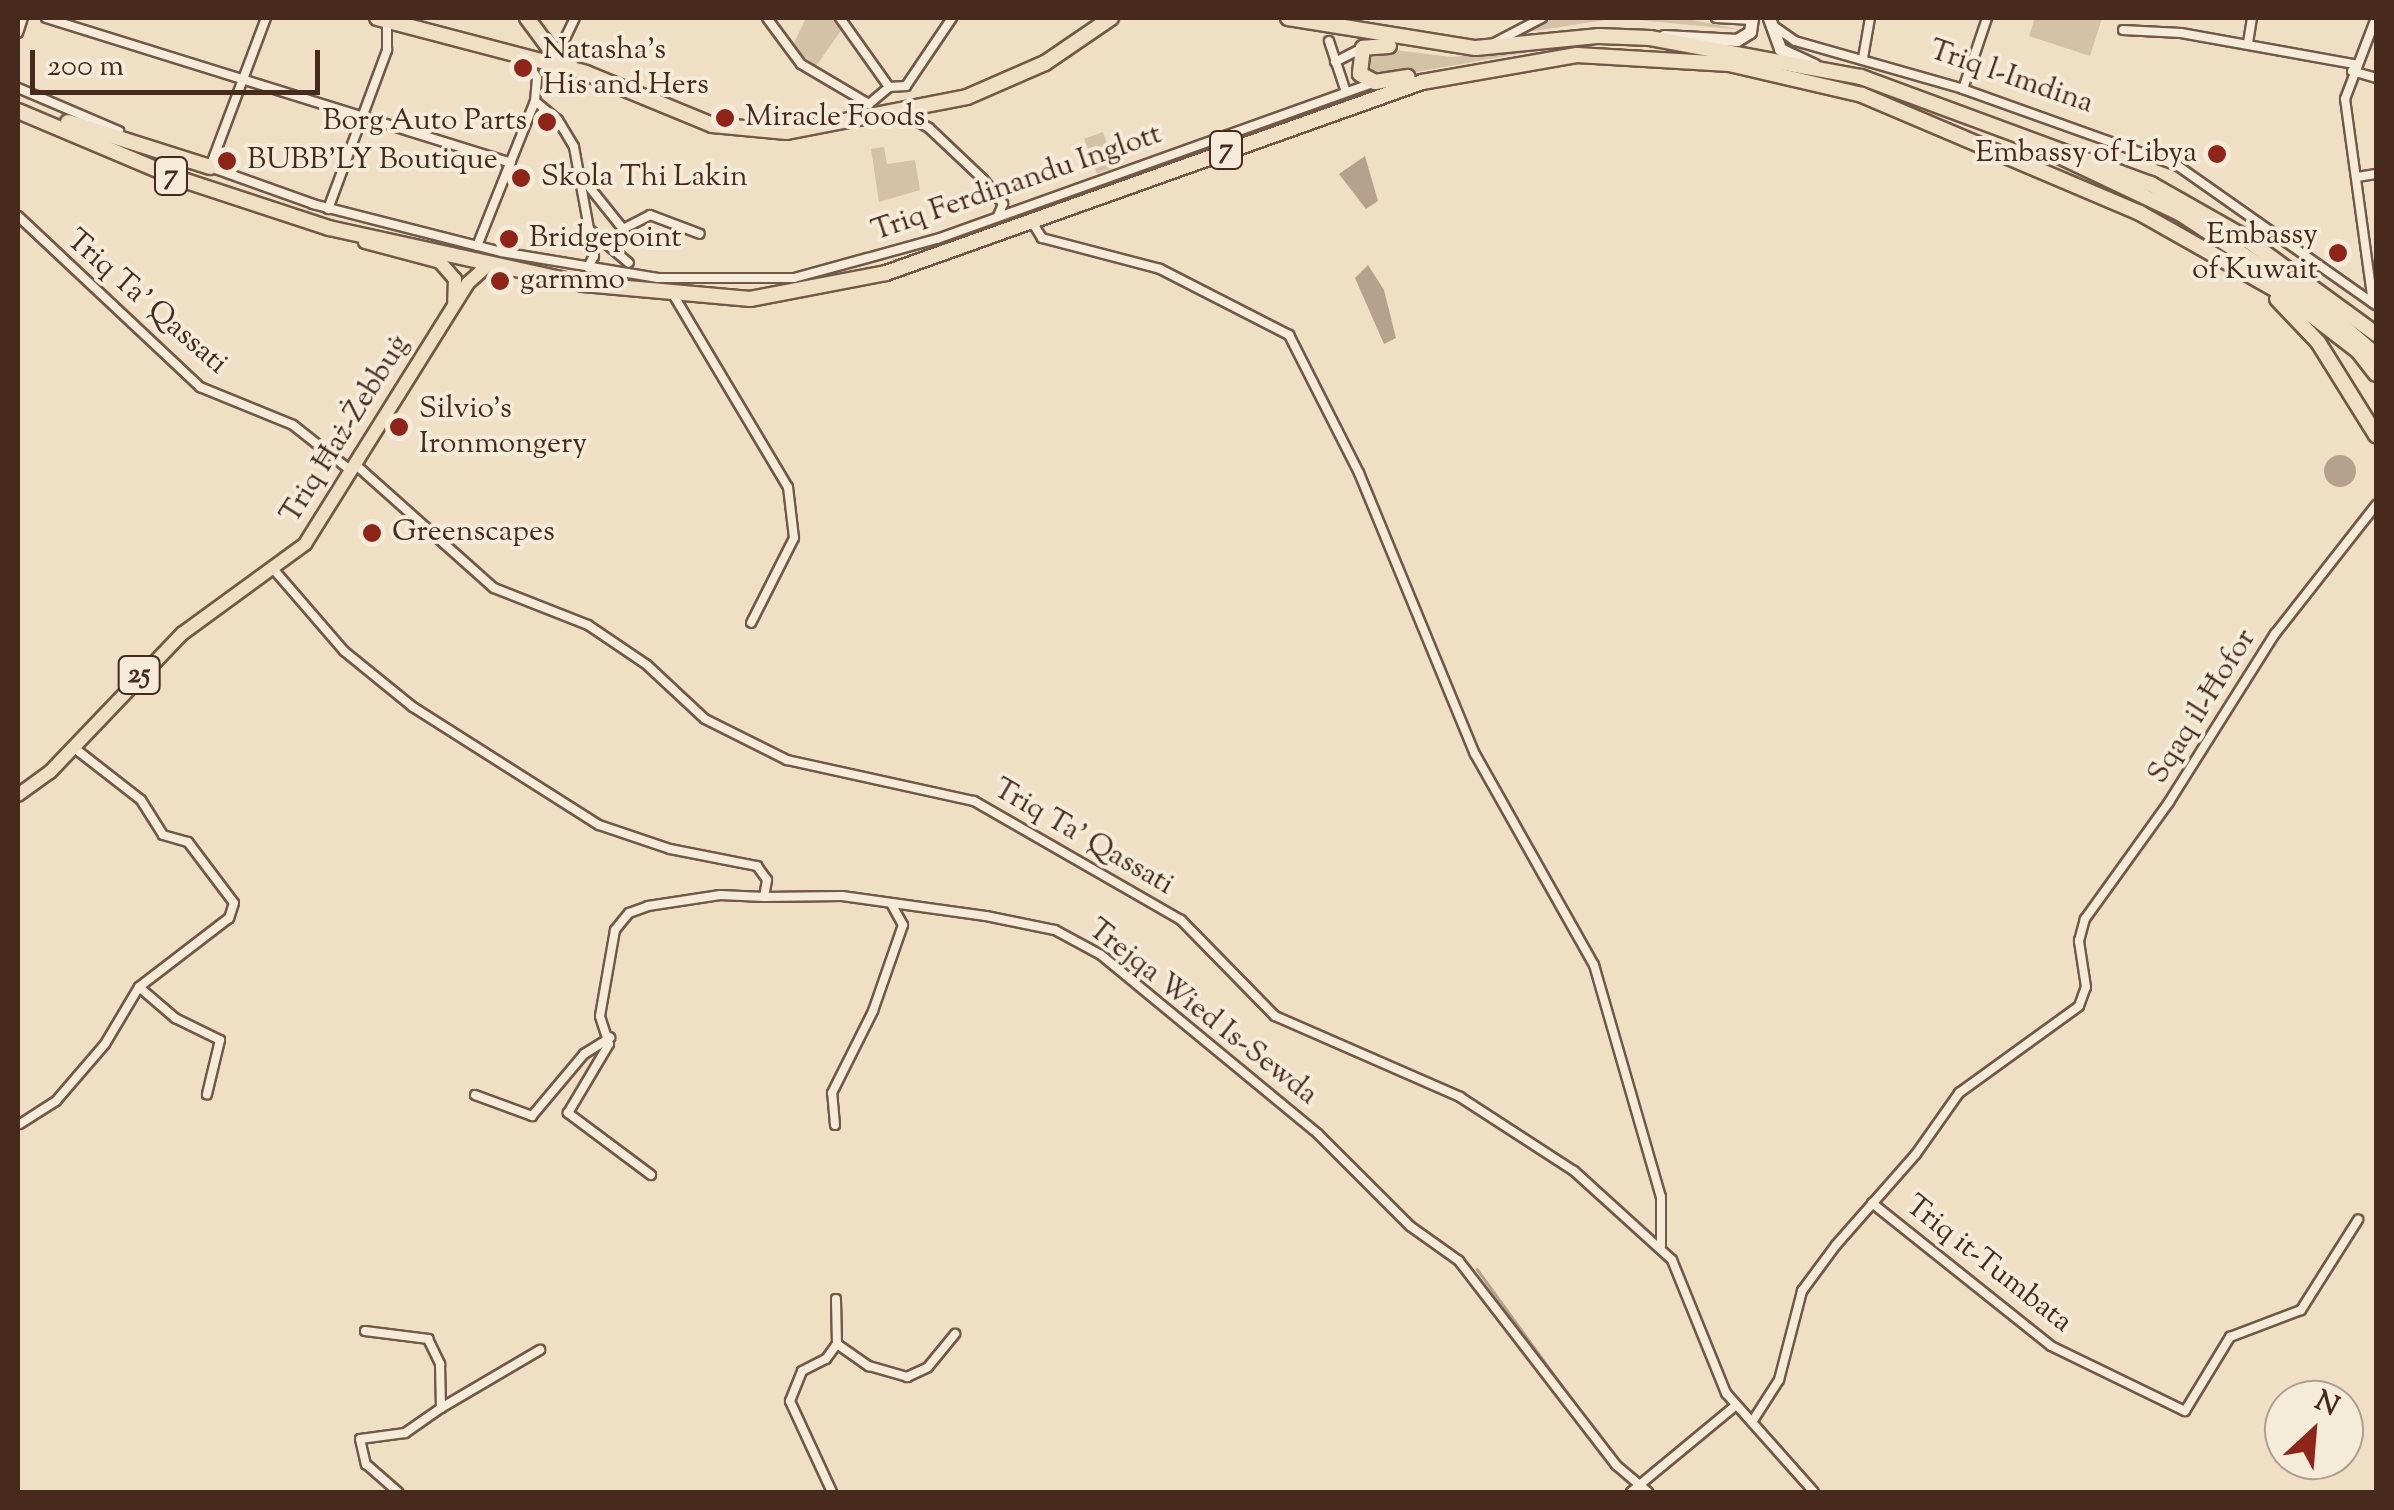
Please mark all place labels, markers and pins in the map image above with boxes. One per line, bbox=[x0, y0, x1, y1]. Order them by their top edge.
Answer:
place label: Natasha's His and Hers bbox=[543, 33, 709, 104]
marker: Natasha's His and Hers bbox=[512, 57, 534, 79]
place label: Miracle Foods bbox=[745, 100, 925, 136]
place label: Borg Auto Parts bbox=[323, 104, 527, 140]
marker: Miracle Foods bbox=[714, 107, 736, 129]
marker: Borg Auto Parts bbox=[536, 111, 558, 133]
place label: Embassy of Libya bbox=[1975, 136, 2197, 172]
place label: BUBB'LY Boutique bbox=[247, 143, 498, 179]
marker: Embassy of Libya bbox=[2206, 143, 2228, 165]
marker: BUBB'LY Boutique bbox=[216, 150, 238, 172]
place label: Skola Thi Lakin bbox=[541, 160, 748, 196]
marker: Skola Thi Lakin bbox=[510, 167, 532, 189]
place label: Embassy of Kuwait bbox=[2192, 218, 2318, 288]
place label: Bridgepoint bbox=[529, 221, 682, 257]
marker: Bridgepoint bbox=[498, 228, 520, 250]
marker: Embassy of Kuwait bbox=[2327, 242, 2349, 264]
place label: garmmo bbox=[520, 263, 625, 299]
marker: garmmo bbox=[489, 270, 511, 292]
place label: Silvio's Ironmongery bbox=[419, 392, 587, 462]
marker: Silvio's Ironmongery bbox=[388, 416, 410, 438]
place label: Greenscapes bbox=[392, 515, 555, 551]
marker: Greenscapes bbox=[361, 522, 383, 544]

